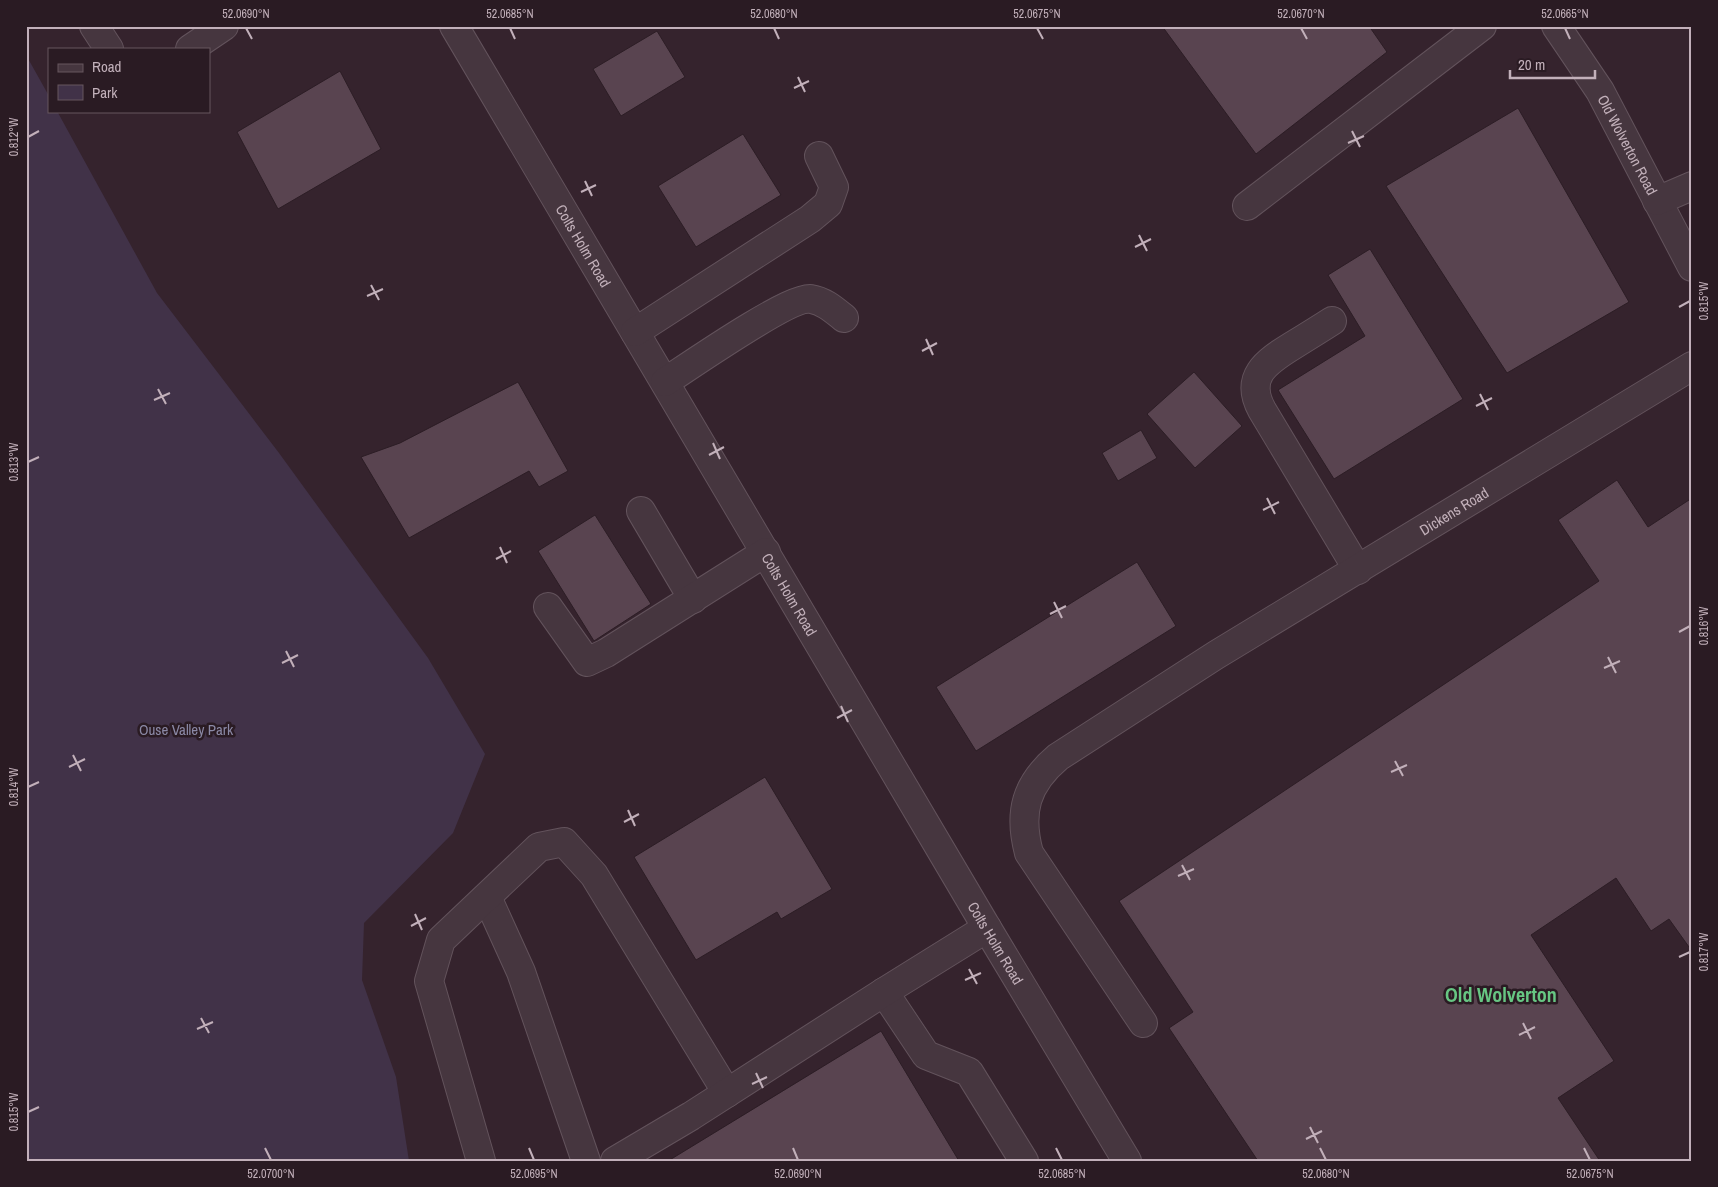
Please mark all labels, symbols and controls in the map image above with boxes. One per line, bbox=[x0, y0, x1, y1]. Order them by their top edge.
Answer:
text: 52.0690°N bbox=[222, 6, 270, 22]
text: 52.0685°N bbox=[486, 6, 534, 22]
text: 52.0680°N bbox=[750, 6, 798, 22]
text: 52.0675°N bbox=[1013, 6, 1061, 22]
text: 52.0670°N bbox=[1277, 6, 1325, 22]
text: 52.0665°N bbox=[1541, 6, 1589, 22]
legend bbox=[48, 48, 210, 112]
scale bar bbox=[1510, 48, 1596, 80]
text: 20 m bbox=[1518, 54, 1545, 75]
text: Road bbox=[92, 56, 121, 77]
text: Park bbox=[92, 82, 118, 103]
street label: Old Wolverton Road bbox=[1593, 91, 1663, 199]
text: 0.812°W bbox=[6, 117, 22, 156]
street label: Colts Holm Road bbox=[551, 200, 616, 291]
text: 0.815°W bbox=[1696, 281, 1712, 320]
text: 0.813°W bbox=[6, 442, 22, 481]
street label: Dickens Road bbox=[1415, 482, 1492, 540]
street label: Colts Holm Road bbox=[757, 549, 822, 640]
text: 0.816°W bbox=[1696, 606, 1712, 645]
park label: Ouse Valley Park bbox=[139, 719, 234, 740]
text: 0.814°W bbox=[6, 767, 22, 806]
street label: Colts Holm Road bbox=[963, 897, 1029, 988]
text: 0.817°W bbox=[1696, 932, 1712, 971]
district label: Old Wolverton bbox=[1445, 981, 1557, 1008]
text: 0.815°W bbox=[6, 1092, 22, 1131]
text: 52.0700°N bbox=[247, 1166, 295, 1182]
text: 52.0695°N bbox=[510, 1166, 558, 1182]
text: 52.0690°N bbox=[774, 1166, 822, 1182]
text: 52.0685°N bbox=[1038, 1166, 1086, 1182]
text: 52.0680°N bbox=[1302, 1166, 1350, 1182]
text: 52.0675°N bbox=[1566, 1166, 1614, 1182]

